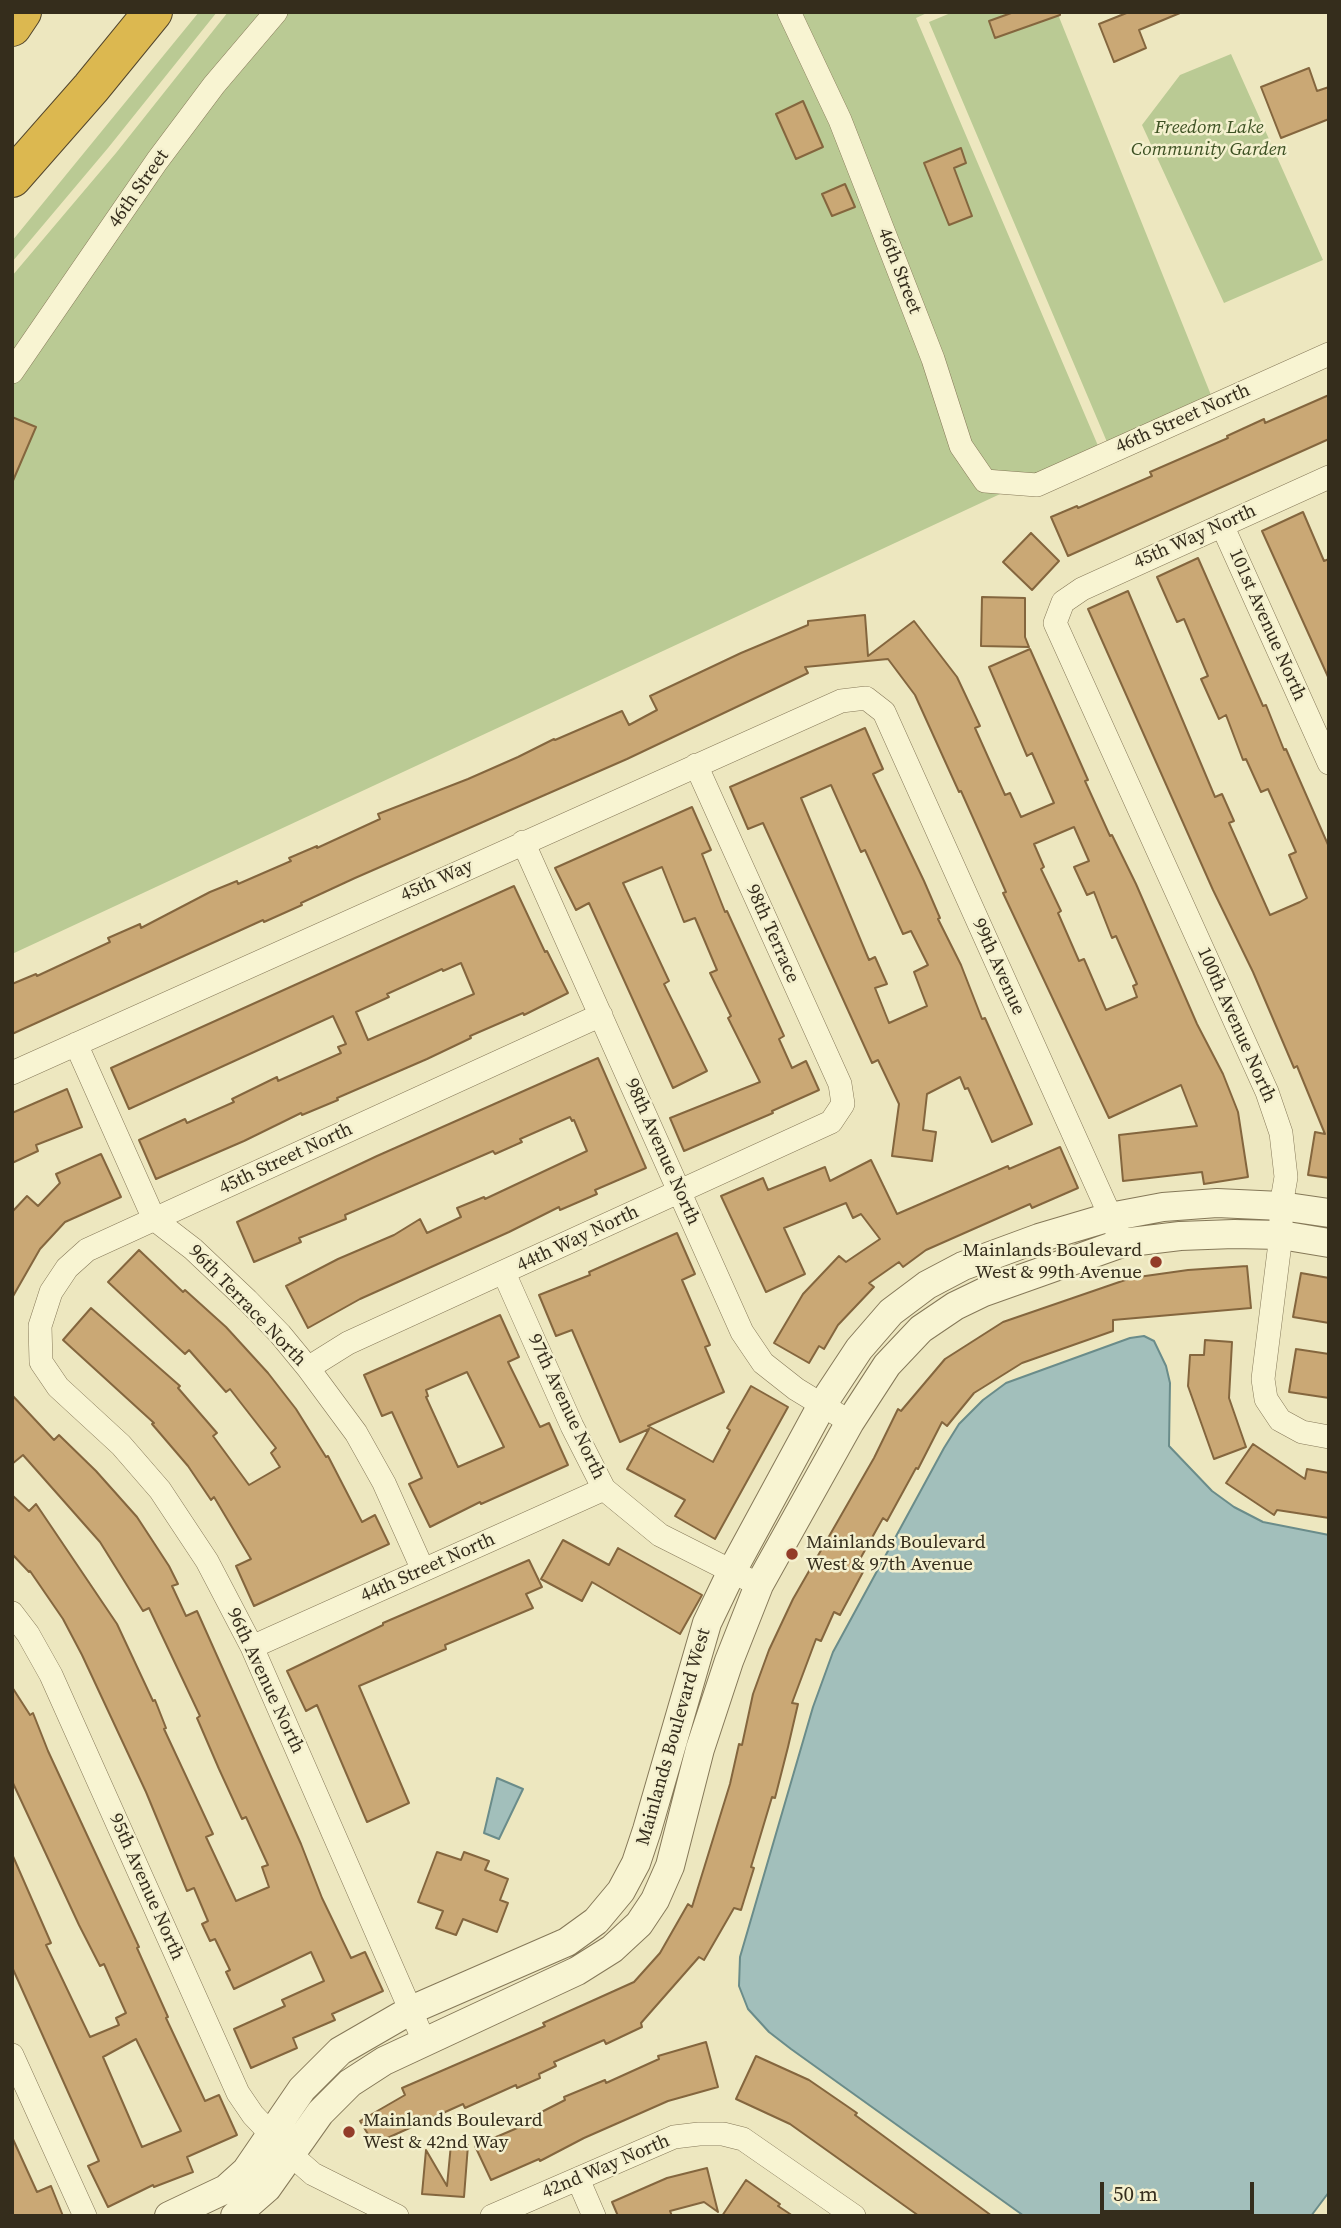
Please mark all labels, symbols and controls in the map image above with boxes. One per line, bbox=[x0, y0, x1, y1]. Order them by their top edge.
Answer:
park label: Freedom Lake Community Garden bbox=[1131, 117, 1287, 161]
street label: 46th Street bbox=[104, 146, 174, 232]
street label: 46th Street bbox=[872, 225, 926, 317]
street label: 46th Street North bbox=[1112, 379, 1254, 459]
street label: 45th Way North bbox=[1130, 500, 1260, 574]
street label: 101st Avenue North bbox=[1223, 545, 1311, 705]
street label: 45th Way bbox=[397, 855, 477, 907]
street label: 98th Terrace bbox=[740, 881, 804, 987]
street label: 99th Avenue bbox=[967, 915, 1029, 1019]
street label: 100th Avenue North bbox=[1192, 944, 1280, 1106]
street label: 98th Avenue North bbox=[619, 1075, 705, 1229]
street label: 45th Street North bbox=[216, 1118, 356, 1200]
street label: 44th Way North bbox=[513, 1201, 643, 1277]
place label: Mainlands Boulevard West & 99th Avenue bbox=[962, 1240, 1142, 1284]
street label: 96th Terrace North bbox=[183, 1241, 311, 1371]
marker: Mainlands Boulevard West & 99th Avenue bbox=[1148, 1254, 1164, 1270]
street label: 97th Avenue North bbox=[522, 1331, 610, 1483]
street label: 44th Street North bbox=[357, 1528, 499, 1608]
place label: Mainlands Boulevard West & 97th Avenue bbox=[806, 1532, 986, 1576]
marker: Mainlands Boulevard West & 97th Avenue bbox=[784, 1546, 800, 1562]
street label: 96th Avenue North bbox=[221, 1605, 309, 1757]
street label: Mainlands Boulevard West bbox=[632, 1626, 716, 1848]
street label: 95th Avenue North bbox=[103, 1810, 189, 1964]
place label: Mainlands Boulevard West & 42nd Way bbox=[363, 2110, 543, 2154]
marker: Mainlands Boulevard West & 42nd Way bbox=[341, 2124, 357, 2140]
street label: 42nd Way North bbox=[539, 2130, 673, 2204]
scale bar bbox=[1103, 2168, 1257, 2212]
text: 50 m bbox=[1113, 2179, 1158, 2208]

